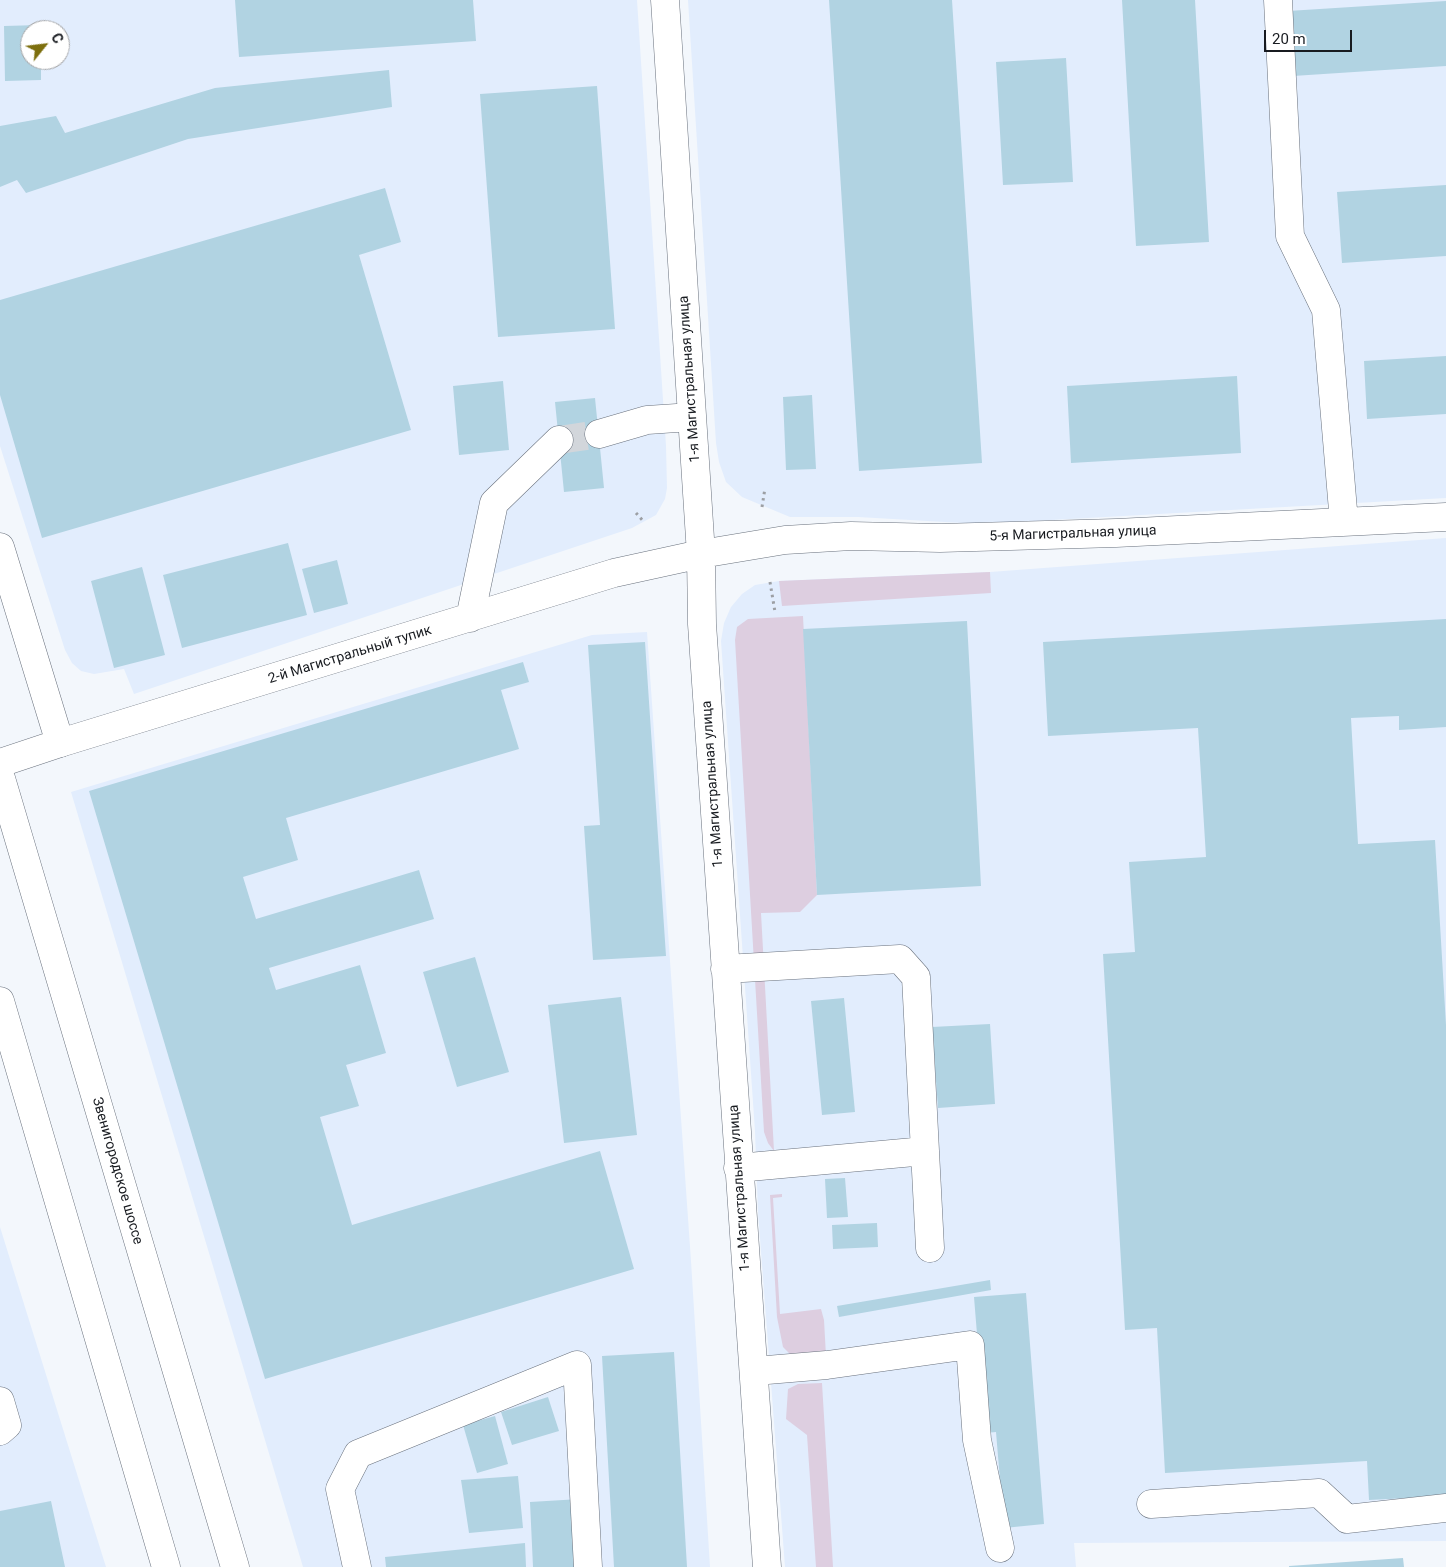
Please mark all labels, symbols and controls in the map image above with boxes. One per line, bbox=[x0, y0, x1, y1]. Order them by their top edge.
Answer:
north arrow bbox=[20, 20, 70, 70]
scale bar bbox=[1266, 20, 1354, 52]
text: С bbox=[48, 30, 66, 46]
text: 20 m bbox=[1272, 30, 1306, 48]
street label: 1-я Магистральная улица bbox=[676, 295, 704, 463]
street label: 5-я Магистральная улица bbox=[989, 523, 1157, 545]
street label: 2-й Магистральный тупик bbox=[266, 622, 434, 688]
street label: 1-я Магистральная улица bbox=[699, 700, 727, 868]
street label: Звенигородское шоссе bbox=[88, 1095, 146, 1247]
street label: 1-я Магистральная улица bbox=[726, 1104, 754, 1272]

